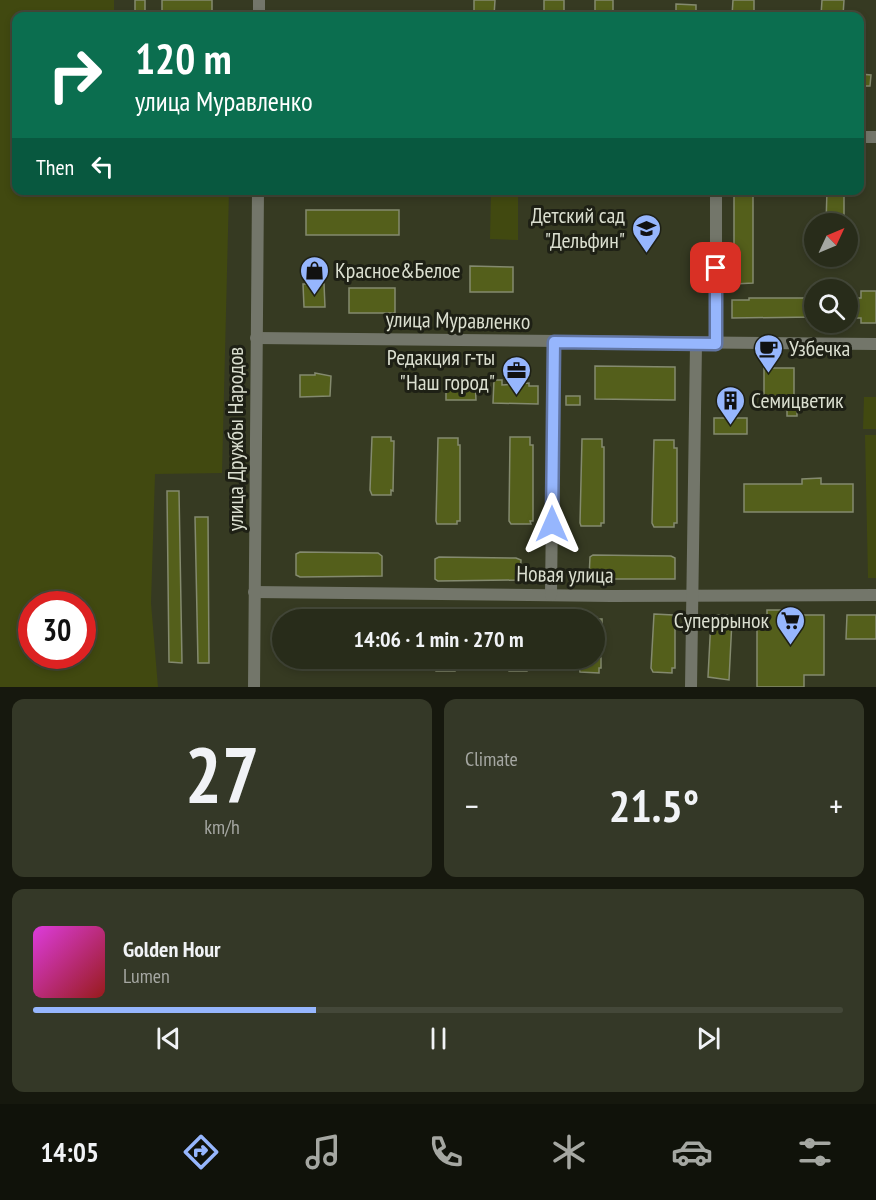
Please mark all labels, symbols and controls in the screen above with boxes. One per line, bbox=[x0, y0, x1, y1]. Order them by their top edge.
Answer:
text: 120 m bbox=[135, 31, 232, 86]
icon: right bbox=[36, 36, 114, 114]
text: улица Муравленко bbox=[135, 84, 313, 118]
icon: left bbox=[86, 150, 119, 183]
text: Then bbox=[36, 153, 74, 181]
place label: Детский сад "Дельфин" bbox=[531, 201, 625, 254]
school or university icon: Детский сад "Дельфин" bbox=[630, 212, 662, 254]
north arrow bbox=[804, 213, 858, 267]
map controls bbox=[804, 213, 858, 333]
pin bbox=[690, 242, 741, 293]
icon: arrive bbox=[699, 251, 732, 284]
shop icon: Красное&Белое bbox=[298, 254, 330, 296]
place label: Красное&Белое bbox=[335, 256, 461, 284]
button: search bbox=[804, 279, 858, 333]
street label: улица Муравленко bbox=[385, 305, 531, 335]
cafe icon: Узбечка bbox=[752, 332, 784, 374]
place label: Узбечка bbox=[789, 334, 850, 362]
place label: Редакция г-ты "Наш город" bbox=[387, 343, 495, 396]
street label: улица Дружбы Народов bbox=[221, 347, 249, 531]
office icon: Редакция г-ты "Наш город" bbox=[500, 354, 532, 396]
building icon: Семицветик bbox=[714, 384, 746, 426]
place label: Семицветик bbox=[751, 386, 844, 414]
position arrow bbox=[520, 492, 584, 556]
street label: Новая улица bbox=[516, 559, 614, 589]
speed limit sign: 30 bbox=[18, 591, 96, 669]
supermarket icon: Суперрынок bbox=[774, 604, 806, 646]
place label: Суперрынок bbox=[674, 606, 769, 634]
text: 14:06 · 1 min · 270 m bbox=[353, 625, 524, 653]
text: 27 bbox=[185, 724, 259, 825]
text: Climate bbox=[465, 746, 518, 772]
text: 21.5° bbox=[609, 776, 699, 834]
text: − bbox=[465, 784, 479, 827]
text: + bbox=[829, 784, 843, 827]
text: km/h bbox=[204, 814, 240, 840]
text: Golden Hour bbox=[123, 935, 221, 963]
text: Lumen bbox=[123, 963, 170, 989]
icon: previous bbox=[152, 1022, 185, 1055]
icon: pause bbox=[422, 1022, 455, 1055]
icon: next bbox=[692, 1022, 725, 1055]
icon: directions bbox=[180, 1131, 222, 1173]
icon: music bbox=[302, 1131, 344, 1173]
icon: phone bbox=[425, 1131, 467, 1173]
icon: climate bbox=[548, 1131, 590, 1173]
icon: car bbox=[671, 1131, 713, 1173]
icon: filters bbox=[794, 1131, 836, 1173]
text: 14:05 bbox=[40, 1135, 99, 1169]

